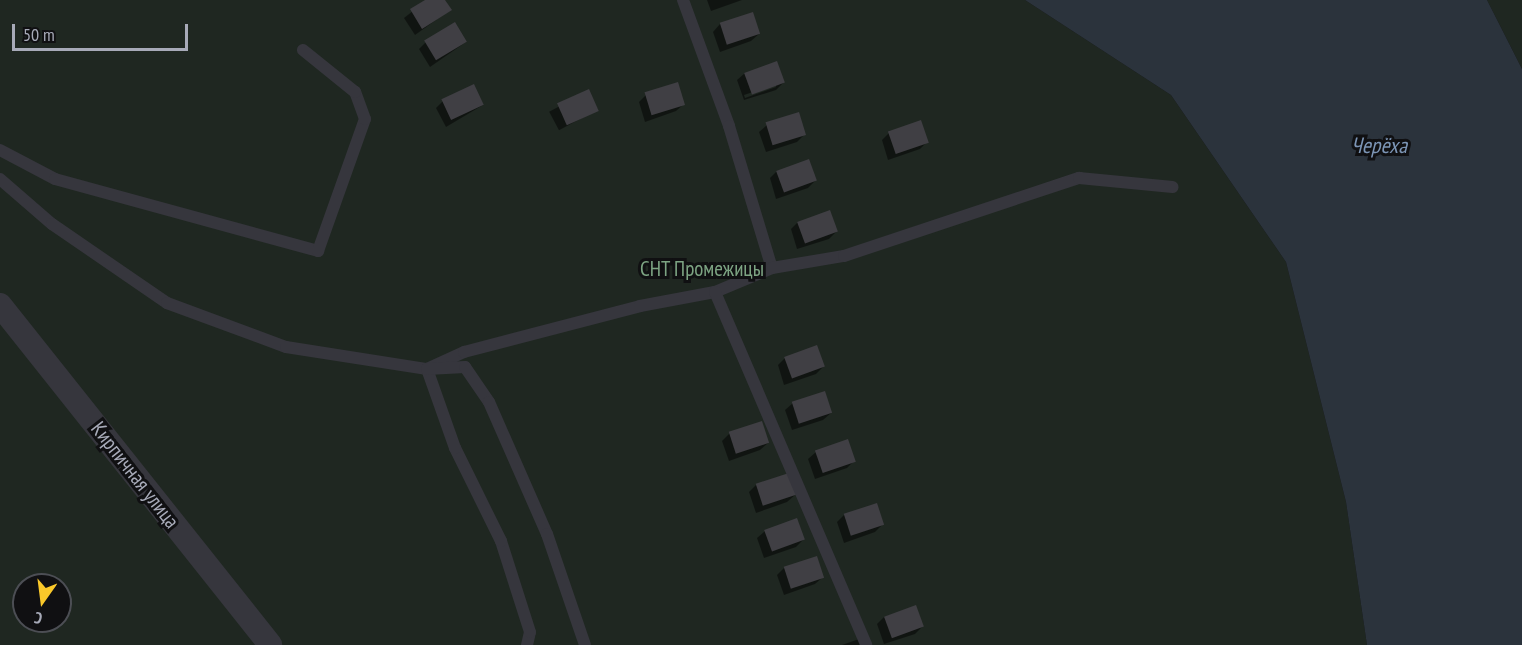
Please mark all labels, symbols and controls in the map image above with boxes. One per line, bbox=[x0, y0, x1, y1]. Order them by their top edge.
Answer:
scale bar bbox=[15, 12, 190, 50]
text: 50 m bbox=[23, 23, 55, 46]
water label: Черёха bbox=[1351, 133, 1407, 159]
park label: СНТ Промежицы bbox=[640, 256, 764, 282]
street label: Кирпичная улица bbox=[86, 417, 184, 533]
north arrow bbox=[12, 573, 72, 633]
text: С bbox=[32, 608, 44, 629]

